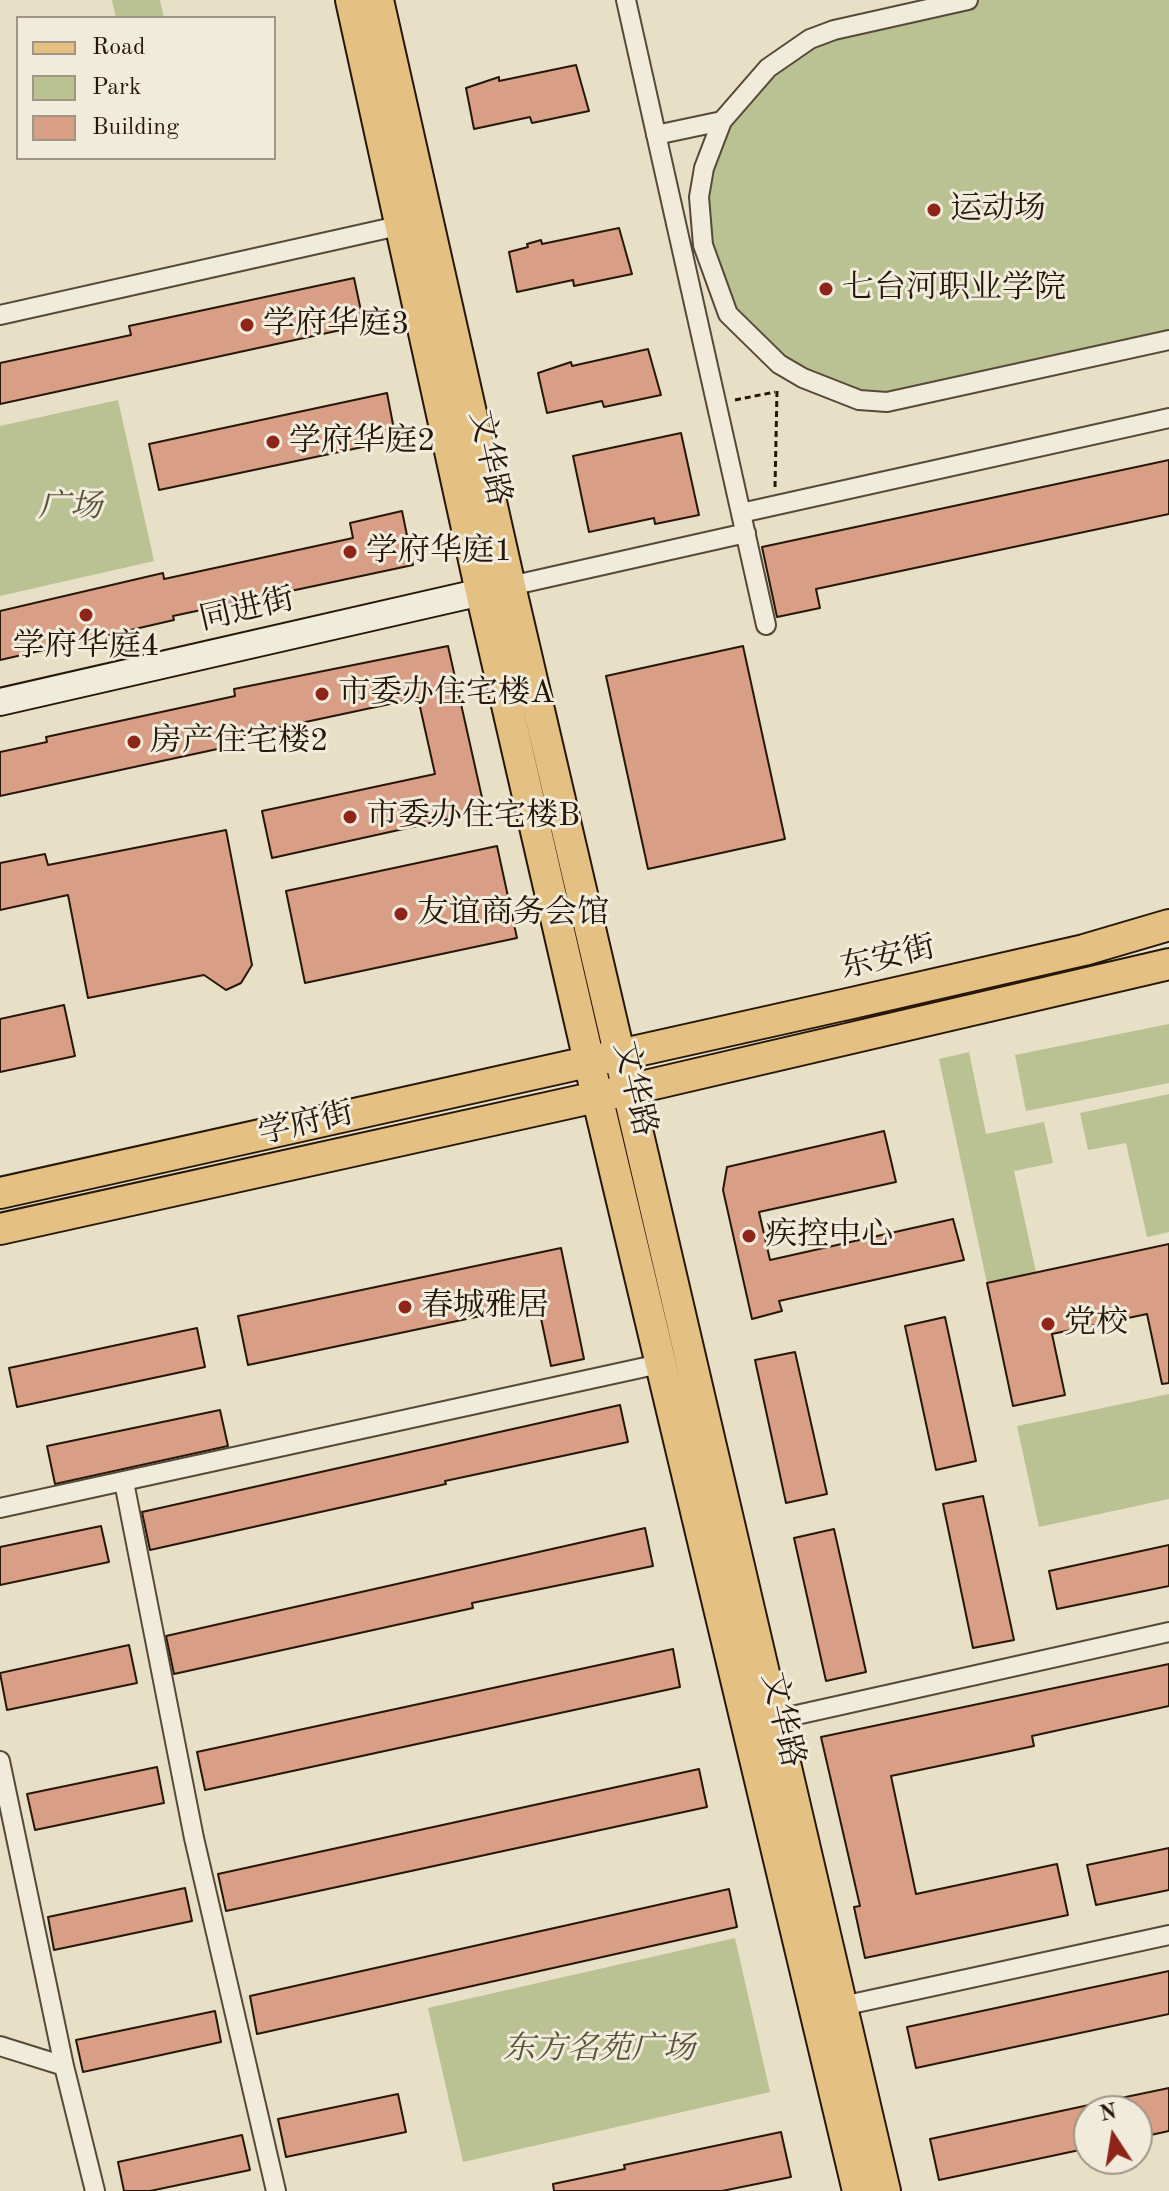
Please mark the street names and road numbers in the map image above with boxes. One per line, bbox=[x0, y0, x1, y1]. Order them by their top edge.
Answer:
street label: 文华路 bbox=[460, 407, 518, 509]
street label: 同进街 bbox=[196, 580, 298, 640]
street label: 东安街 bbox=[837, 928, 939, 988]
street label: 文华路 bbox=[604, 1038, 664, 1140]
street label: 学府街 bbox=[255, 1094, 357, 1154]
street label: 文华路 bbox=[752, 1669, 812, 1771]

